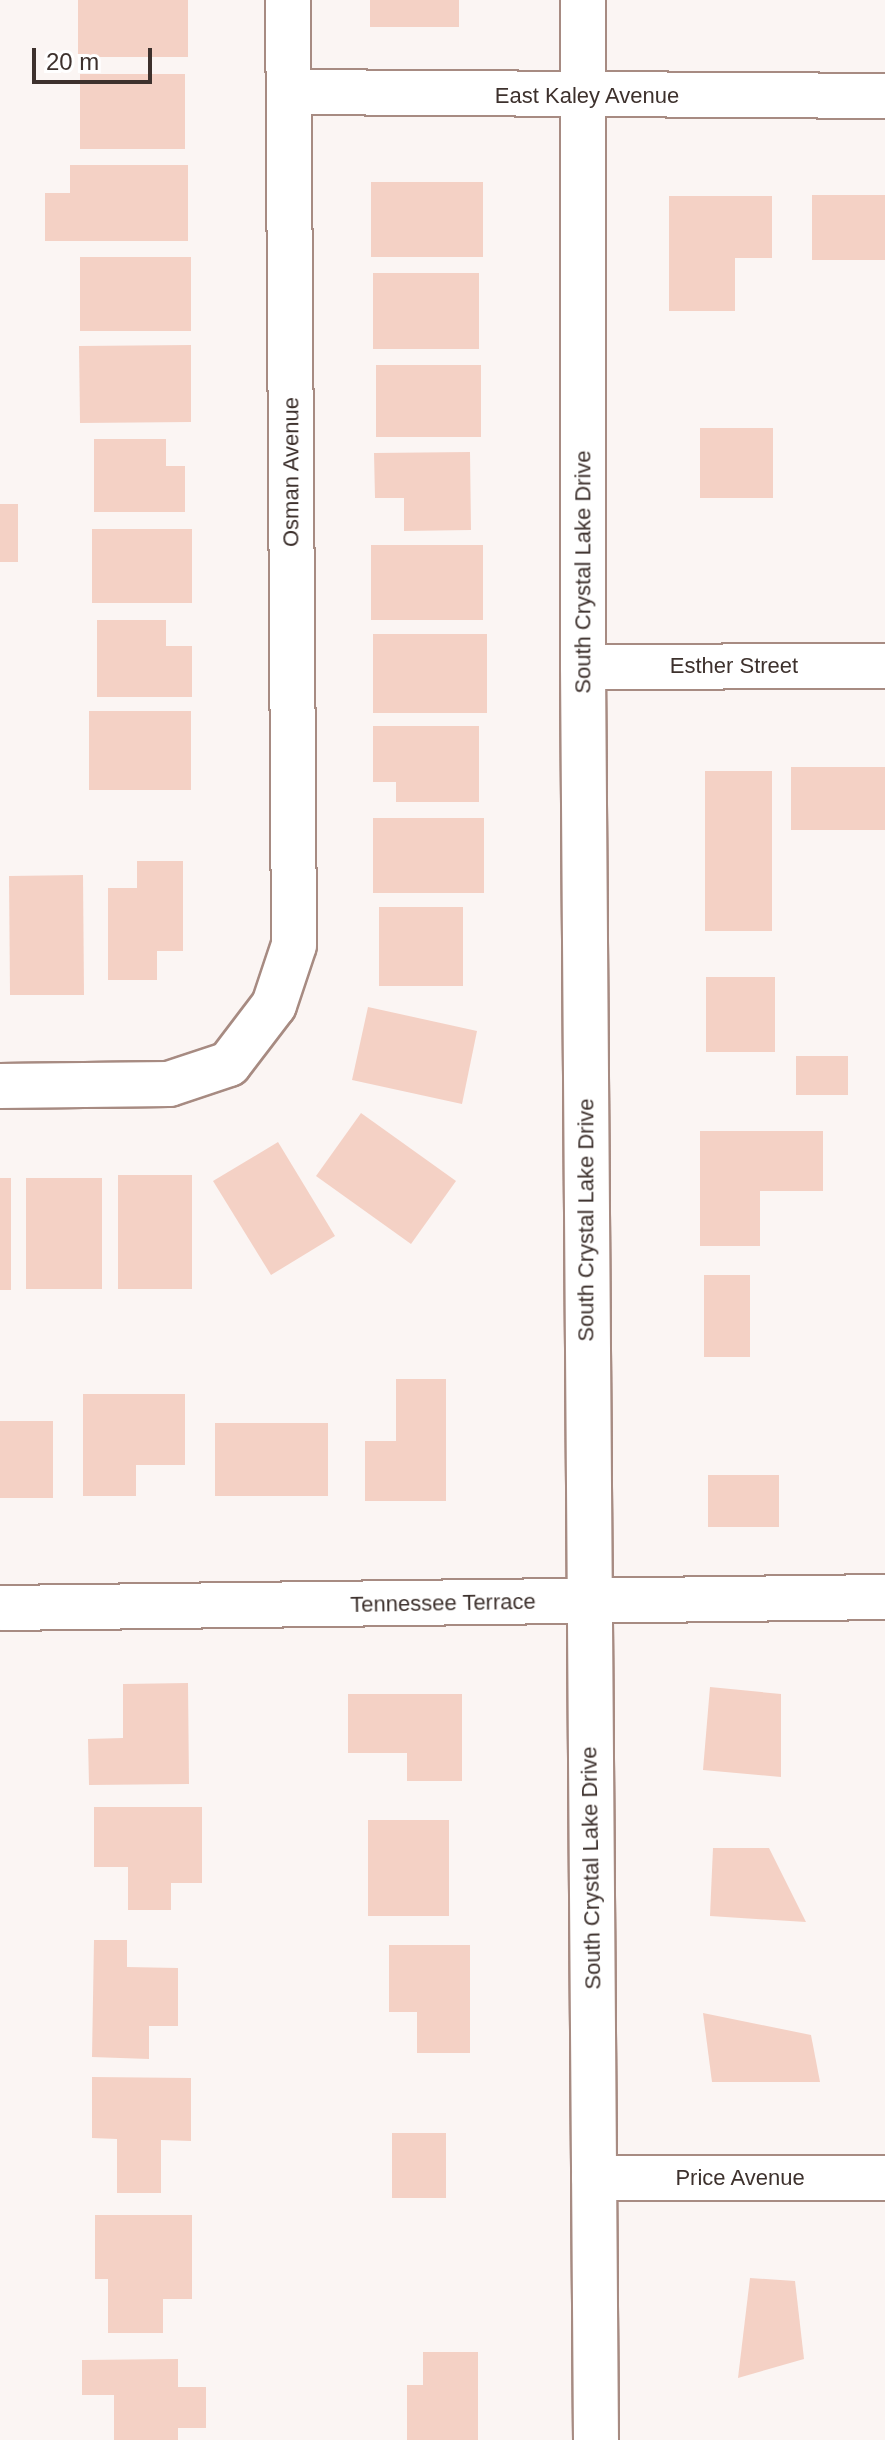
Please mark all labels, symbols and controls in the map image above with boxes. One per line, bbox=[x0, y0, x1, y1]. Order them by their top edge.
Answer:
scale bar bbox=[36, 32, 156, 82]
text: 20 m bbox=[46, 48, 99, 75]
street label: East Kaley Avenue bbox=[494, 83, 680, 109]
street label: Osman Avenue bbox=[278, 396, 304, 548]
street label: South Crystal Lake Drive bbox=[570, 450, 596, 694]
street label: Esther Street bbox=[670, 653, 798, 679]
street label: South Crystal Lake Drive bbox=[573, 1098, 599, 1342]
street label: Tennessee Terrace bbox=[350, 1588, 536, 1618]
street label: South Crystal Lake Drive bbox=[576, 1746, 606, 1990]
street label: Price Avenue bbox=[675, 2165, 805, 2191]

